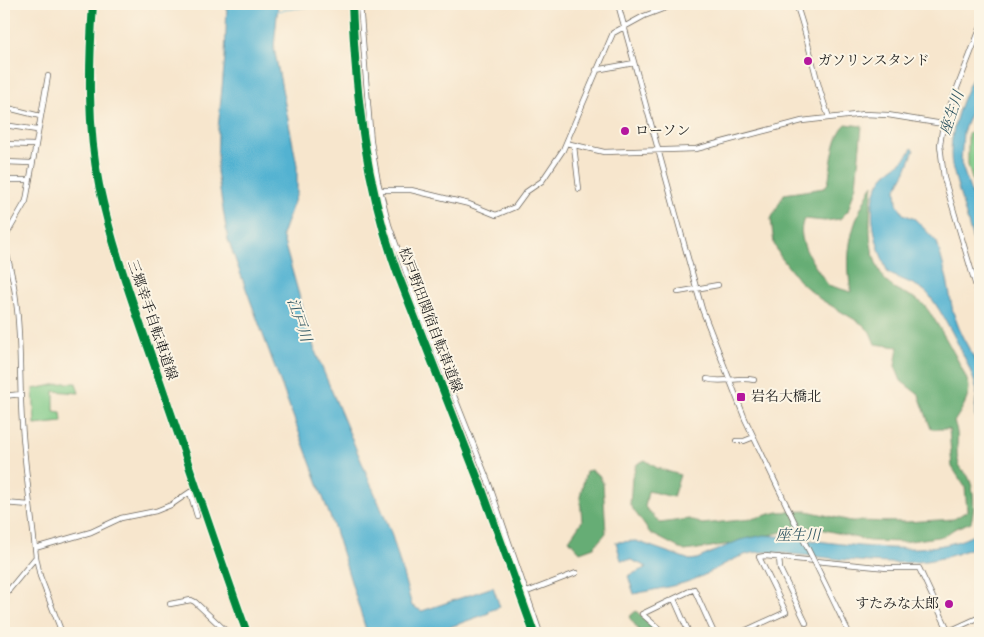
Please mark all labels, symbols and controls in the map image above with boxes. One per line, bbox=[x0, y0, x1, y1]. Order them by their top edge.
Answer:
place label: ガソリンスタンド bbox=[818, 52, 930, 70]
marker: ガソリンスタンド bbox=[802, 55, 814, 67]
water label: 座生川 bbox=[936, 87, 969, 137]
place label: ローソン bbox=[635, 122, 690, 140]
marker: ローソン bbox=[619, 125, 631, 137]
street label: 松戸野田関宿自転車道線 bbox=[394, 245, 466, 395]
street label: 三郷幸手自転車道線 bbox=[123, 258, 181, 382]
water label: 江戸川 bbox=[283, 296, 316, 346]
place label: 岩名大橋北 bbox=[751, 388, 821, 406]
marker: 岩名大橋北 bbox=[735, 391, 747, 403]
water label: 座生川 bbox=[775, 526, 822, 545]
place label: すたみな太郎 bbox=[855, 595, 939, 613]
marker: すたみな太郎 bbox=[943, 598, 955, 610]

